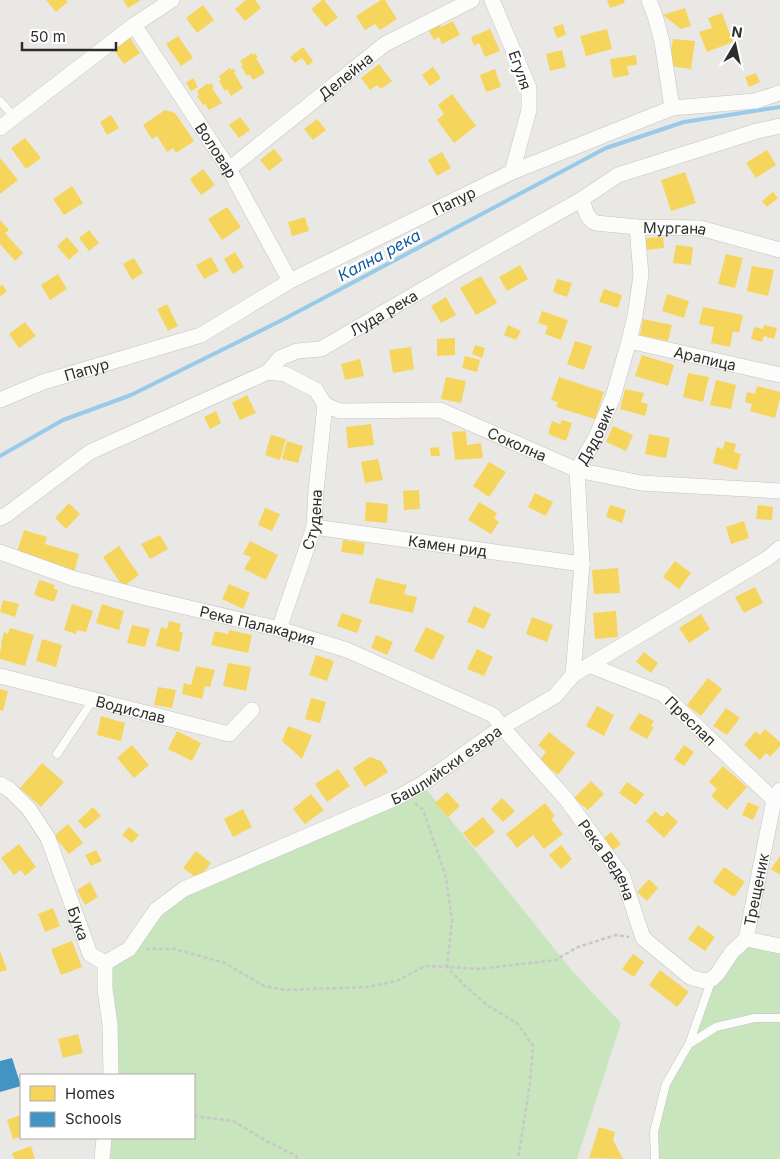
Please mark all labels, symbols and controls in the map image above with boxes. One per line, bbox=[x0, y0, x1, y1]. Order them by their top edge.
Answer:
scale bar bbox=[22, 20, 116, 52]
north arrow bbox=[710, 20, 760, 70]
text: N bbox=[731, 22, 744, 41]
text: 50 m bbox=[30, 27, 66, 46]
street label: Делейна bbox=[314, 48, 376, 103]
street label: Егуля bbox=[504, 48, 536, 92]
street label: Воловар bbox=[191, 119, 242, 181]
street label: Папур bbox=[429, 182, 479, 219]
street label: Мургана bbox=[643, 218, 709, 239]
water label: Кална река bbox=[334, 225, 424, 285]
street label: Луда река bbox=[346, 285, 421, 340]
street label: Арапица bbox=[672, 342, 738, 374]
street label: Папур bbox=[62, 353, 111, 385]
street label: Дядовик bbox=[572, 402, 618, 468]
street label: Соколна bbox=[485, 423, 550, 465]
street label: Студена bbox=[297, 489, 326, 552]
street label: Камен рид bbox=[407, 531, 488, 560]
street label: Река Палакария bbox=[198, 601, 318, 649]
street label: Водислав bbox=[94, 691, 168, 727]
street label: Преслап bbox=[661, 692, 720, 749]
street label: Башлийски езера bbox=[388, 721, 505, 808]
street label: Река Ведена bbox=[574, 815, 639, 903]
street label: Трещеник bbox=[739, 852, 773, 928]
street label: Бука bbox=[64, 904, 94, 943]
legend bbox=[20, 1074, 195, 1139]
text: Homes bbox=[65, 1084, 115, 1103]
text: Schools bbox=[65, 1109, 122, 1128]

